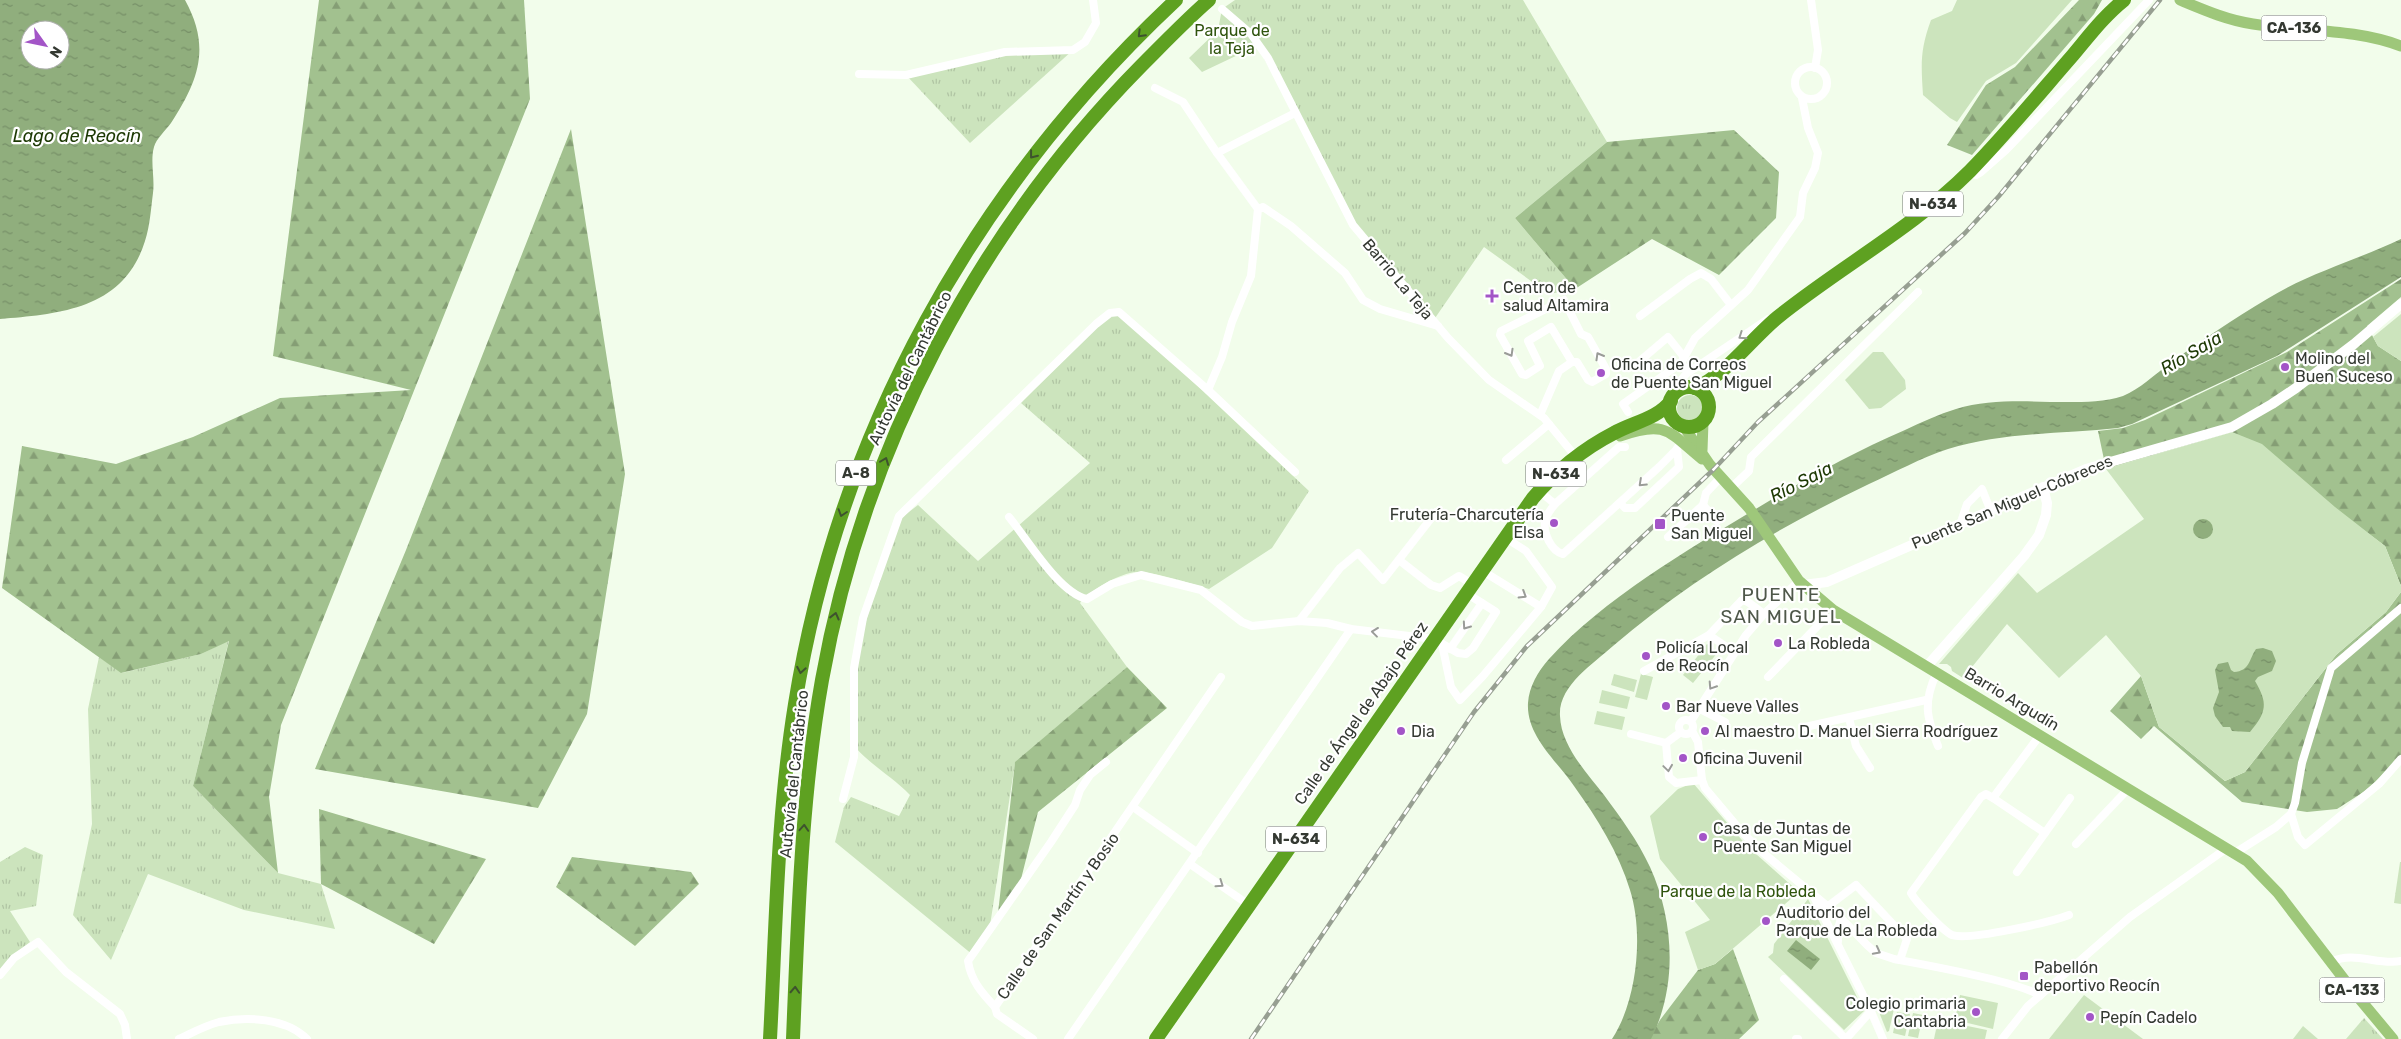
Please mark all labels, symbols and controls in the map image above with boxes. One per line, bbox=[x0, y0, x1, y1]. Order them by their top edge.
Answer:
road number: CA-136 bbox=[2262, 15, 2326, 40]
north arrow bbox=[20, 20, 70, 70]
park label: Parque de la Teja bbox=[1194, 21, 1270, 58]
one-way arrow bbox=[1137, 28, 1146, 37]
text: N bbox=[46, 43, 65, 61]
water label: Lago de Reocín bbox=[13, 125, 141, 147]
one-way arrow bbox=[1029, 150, 1038, 159]
road number: N-634 bbox=[1903, 192, 1963, 216]
street label: Barrio La Teja bbox=[1359, 235, 1437, 323]
place label: Centro de salud Altamira bbox=[1503, 278, 1609, 315]
street label: Autovía del Cantábrico bbox=[864, 288, 956, 448]
marker: Centro de salud Altamira bbox=[1485, 289, 1499, 303]
water label: Río Saja bbox=[2156, 326, 2226, 379]
one-way arrow bbox=[1738, 330, 1747, 339]
one-way arrow bbox=[1503, 348, 1513, 357]
place label: Molino del Buen Suceso bbox=[2295, 349, 2393, 386]
one-way arrow bbox=[1595, 353, 1605, 362]
place label: Oficina de Correos de Puente San Miguel bbox=[1611, 355, 1772, 392]
marker: Molino del Buen Suceso bbox=[2279, 361, 2291, 373]
marker: Oficina de Correos de Puente San Miguel bbox=[1595, 367, 1607, 379]
street label: Puente San Miguel-Cóbreces bbox=[1909, 451, 2115, 553]
one-way arrow bbox=[878, 457, 889, 466]
water label: Río Saja bbox=[1766, 457, 1837, 507]
road number: A-8 bbox=[836, 460, 876, 486]
road number: N-634 bbox=[1526, 462, 1586, 486]
one-way arrow bbox=[1638, 477, 1647, 486]
place label: Frutería-Charcutería Elsa bbox=[1390, 505, 1544, 542]
place label: Puente San Miguel bbox=[1671, 506, 1752, 543]
one-way arrow bbox=[838, 509, 848, 517]
marker: Frutería-Charcutería Elsa bbox=[1548, 517, 1560, 529]
marker: Puente San Miguel bbox=[1653, 517, 1667, 531]
district label: PUENTE SAN MIGUEL bbox=[1721, 583, 1841, 628]
one-way arrow bbox=[1517, 589, 1526, 599]
one-way arrow bbox=[829, 611, 840, 620]
street label: Calle de Ángel de Abajo Pérez bbox=[1290, 618, 1432, 808]
one-way arrow bbox=[1463, 620, 1472, 630]
one-way arrow bbox=[1371, 627, 1379, 638]
place label: La Robleda bbox=[1788, 634, 1870, 653]
marker: La Robleda bbox=[1772, 637, 1784, 649]
place label: Policía Local de Reocín bbox=[1656, 638, 1748, 675]
marker: Policía Local de Reocín bbox=[1640, 650, 1652, 662]
street label: Barrio Argudín bbox=[1961, 663, 2063, 735]
one-way arrow bbox=[796, 666, 807, 675]
one-way arrow bbox=[1709, 680, 1719, 689]
street label: Autovía del Cantábrico bbox=[776, 689, 812, 859]
place label: Bar Nueve Valles bbox=[1676, 697, 1799, 716]
marker: Bar Nueve Valles bbox=[1660, 700, 1672, 712]
place label: Dia bbox=[1411, 722, 1435, 741]
place label: Al maestro D. Manuel Sierra Rodríguez bbox=[1715, 722, 1998, 741]
marker: Dia bbox=[1395, 725, 1407, 737]
marker: Al maestro D. Manuel Sierra Rodríguez bbox=[1699, 725, 1711, 737]
place label: Oficina Juvenil bbox=[1693, 749, 1802, 768]
marker: Oficina Juvenil bbox=[1677, 752, 1689, 764]
one-way arrow bbox=[1662, 765, 1673, 773]
place label: Casa de Juntas de Puente San Miguel bbox=[1713, 819, 1852, 856]
one-way arrow bbox=[798, 824, 809, 832]
road number: N-634 bbox=[1266, 826, 1326, 852]
street label: Calle de San Martín y Bosio bbox=[993, 829, 1123, 1003]
marker: Casa de Juntas de Puente San Miguel bbox=[1697, 831, 1709, 843]
one-way arrow bbox=[1214, 878, 1223, 888]
park label: Parque de la Robleda bbox=[1660, 882, 1816, 901]
place label: Auditorio del Parque de La Robleda bbox=[1776, 903, 1937, 940]
marker: Auditorio del Parque de La Robleda bbox=[1760, 915, 1772, 927]
one-way arrow bbox=[1871, 945, 1880, 955]
place label: Pabellón deportivo Reocín bbox=[2034, 958, 2160, 995]
marker: Pabellón deportivo Reocín bbox=[2018, 970, 2030, 982]
road number: CA-133 bbox=[2320, 978, 2384, 1002]
one-way arrow bbox=[790, 986, 800, 994]
place label: Colegio primaria Cantabria bbox=[1845, 994, 1966, 1031]
marker: Colegio primaria Cantabria bbox=[1970, 1006, 1982, 1018]
place label: Pepín Cadelo bbox=[2100, 1008, 2197, 1027]
marker: Pepín Cadelo bbox=[2084, 1011, 2096, 1023]

